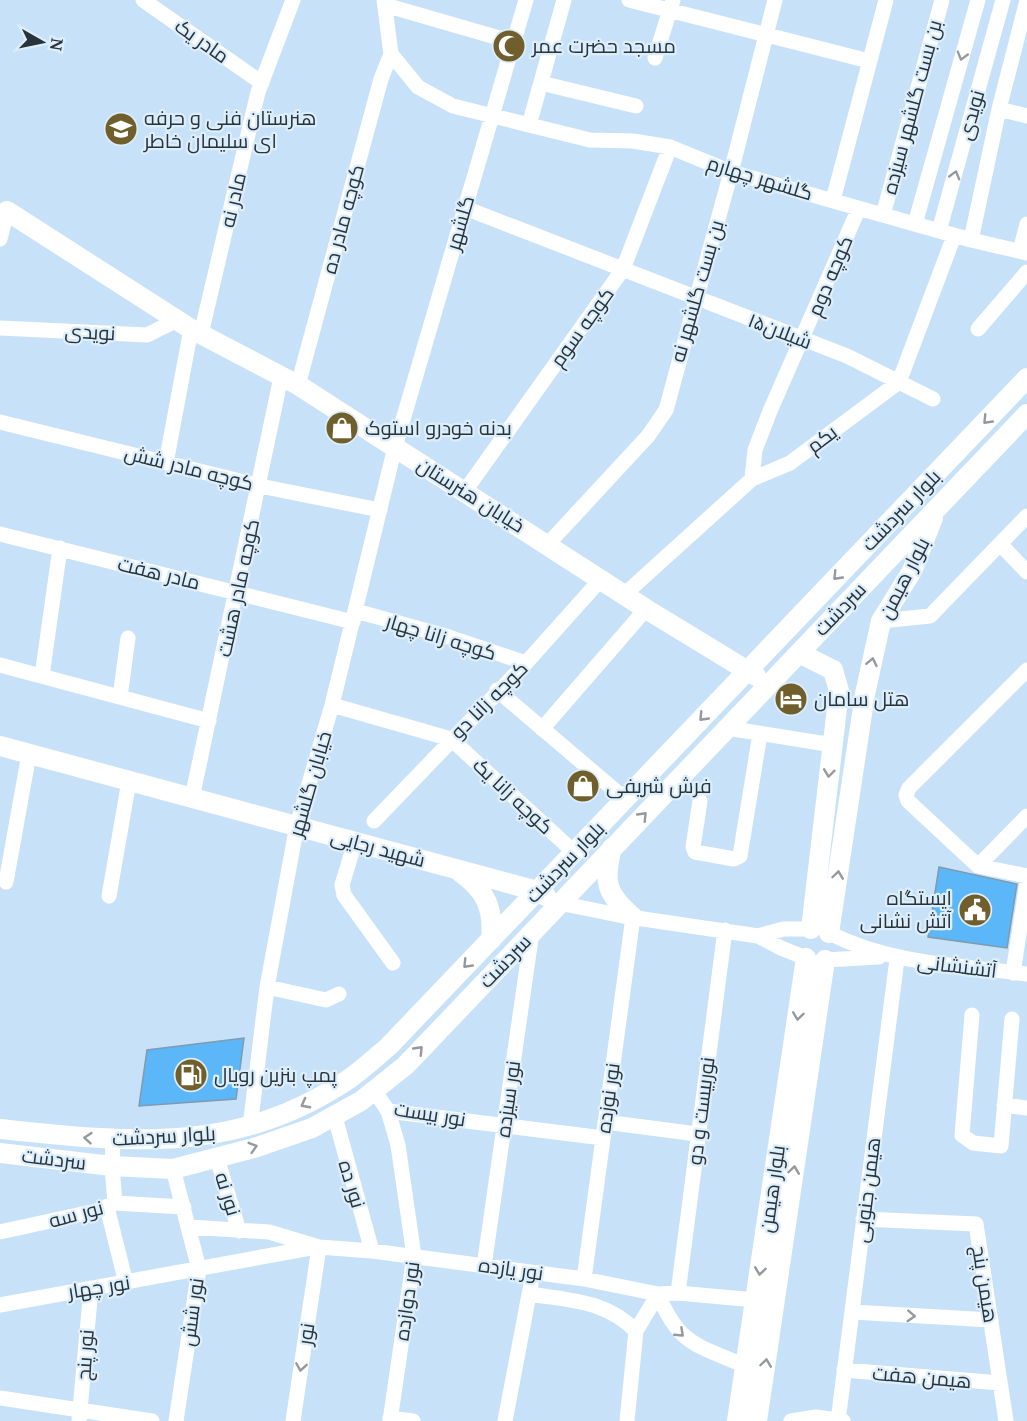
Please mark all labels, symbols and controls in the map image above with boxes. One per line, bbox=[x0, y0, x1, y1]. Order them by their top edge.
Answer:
north arrow bbox=[12, 12, 72, 72]
street label: مادر یک bbox=[170, 12, 235, 69]
street label: بن بست گلشهر سیزده bbox=[875, 17, 948, 197]
mosque icon: مسجد حضرت عمر bbox=[491, 28, 527, 64]
place label: مسجد حضرت عمر bbox=[531, 32, 676, 59]
text: N bbox=[45, 36, 69, 53]
one-way arrow bbox=[957, 50, 969, 61]
street label: نویدی bbox=[951, 87, 991, 143]
place label: هنرستان فنی و حرفه ای سلیمان خاطر bbox=[143, 104, 316, 154]
school or university icon: هنرستان فنی و حرفه ای سلیمان خاطر bbox=[103, 111, 139, 147]
street label: گلشهر چهارم bbox=[704, 149, 816, 207]
street label: کوچه مادر ده bbox=[315, 161, 370, 277]
street label: مادر نه bbox=[213, 170, 252, 230]
one-way arrow bbox=[947, 170, 960, 180]
street label: گلشهر bbox=[439, 192, 480, 254]
street label: بن بست گلشهر نه bbox=[663, 217, 730, 365]
street label: کوچه دوم bbox=[801, 231, 859, 321]
street label: کوچه سوم bbox=[543, 281, 621, 373]
street label: شیلان۱۵ bbox=[744, 306, 816, 355]
street label: نویدی bbox=[64, 317, 116, 346]
shop icon: بدنه خودرو استوک bbox=[324, 410, 360, 446]
one-way arrow bbox=[983, 413, 994, 424]
place label: بدنه خودرو استوک bbox=[365, 414, 512, 441]
street label: یکم bbox=[801, 418, 844, 460]
street label: کوچه مادر شش bbox=[122, 438, 257, 497]
street label: خیابان هنرستان bbox=[412, 451, 530, 538]
street label: بلوار سردشت bbox=[855, 463, 946, 556]
street label: کوچه مادر هشت bbox=[210, 516, 265, 659]
street label: بلوار هیمن bbox=[872, 532, 936, 623]
street label: مادر هفت bbox=[115, 549, 203, 596]
one-way arrow bbox=[834, 569, 845, 580]
street label: سردشت bbox=[807, 576, 872, 641]
street label: کوچه زانا چهار bbox=[382, 607, 500, 666]
street label: کوچه زانا دو bbox=[444, 655, 533, 744]
one-way arrow bbox=[864, 657, 877, 667]
hotel icon: هتل سامان bbox=[773, 681, 809, 717]
place label: هتل سامان bbox=[814, 685, 909, 712]
one-way arrow bbox=[699, 711, 710, 721]
street label: خیابان گلشهر bbox=[281, 728, 337, 841]
street label: کوچه زانا یک bbox=[467, 751, 559, 840]
shop icon: فرش شریفی bbox=[565, 768, 601, 804]
one-way arrow bbox=[824, 768, 836, 777]
place label: فرش شریفی bbox=[606, 772, 712, 799]
one-way arrow bbox=[636, 812, 647, 823]
street label: بلوار سردشت bbox=[519, 815, 610, 908]
street label: شهید رجایی bbox=[328, 822, 428, 873]
one-way arrow bbox=[831, 871, 843, 880]
place label: ایستگاه آتش نشانی bbox=[860, 884, 953, 934]
public building icon: ایستگاه آتش نشانی bbox=[957, 892, 993, 928]
street label: سردشت bbox=[472, 928, 537, 993]
street label: آتشنشانی bbox=[916, 947, 999, 984]
one-way arrow bbox=[464, 956, 475, 967]
one-way arrow bbox=[792, 1011, 804, 1020]
one-way arrow bbox=[412, 1047, 423, 1057]
street label: نوربیست و دو bbox=[680, 1055, 721, 1167]
fuel station icon: پمپ بنزین رویال bbox=[173, 1057, 209, 1093]
street label: نور سیزده bbox=[489, 1059, 526, 1139]
place label: پمپ بنزین رویال bbox=[214, 1061, 337, 1088]
street label: نور نوزده bbox=[589, 1061, 626, 1135]
street label: نور بیست bbox=[392, 1095, 468, 1132]
one-way arrow bbox=[301, 1097, 312, 1109]
street label: بلوار سردشت bbox=[112, 1119, 216, 1152]
one-way arrow bbox=[84, 1132, 93, 1145]
street label: هیمن جنوبی bbox=[847, 1136, 886, 1244]
street label: سردشت bbox=[20, 1141, 88, 1176]
one-way arrow bbox=[247, 1142, 258, 1155]
street label: بلوار هیمن bbox=[752, 1143, 791, 1234]
street label: نور ده bbox=[332, 1157, 373, 1211]
one-way arrow bbox=[788, 1166, 800, 1175]
street label: نور نه bbox=[209, 1169, 248, 1219]
street label: نور سه bbox=[46, 1193, 106, 1234]
street label: هیمن پنج bbox=[965, 1243, 1005, 1325]
street label: نور یازده bbox=[477, 1251, 545, 1286]
street label: نور دوازده bbox=[388, 1259, 425, 1342]
one-way arrow bbox=[754, 1266, 766, 1275]
street label: نور چهار bbox=[65, 1268, 132, 1305]
street label: نور شش bbox=[173, 1276, 210, 1348]
one-way arrow bbox=[906, 1309, 915, 1322]
street label: نور bbox=[290, 1321, 321, 1348]
one-way arrow bbox=[673, 1325, 684, 1336]
street label: نور پنج bbox=[69, 1329, 101, 1381]
one-way arrow bbox=[759, 1359, 771, 1368]
street label: هیمن هفت bbox=[871, 1359, 973, 1394]
one-way arrow bbox=[296, 1362, 308, 1372]

